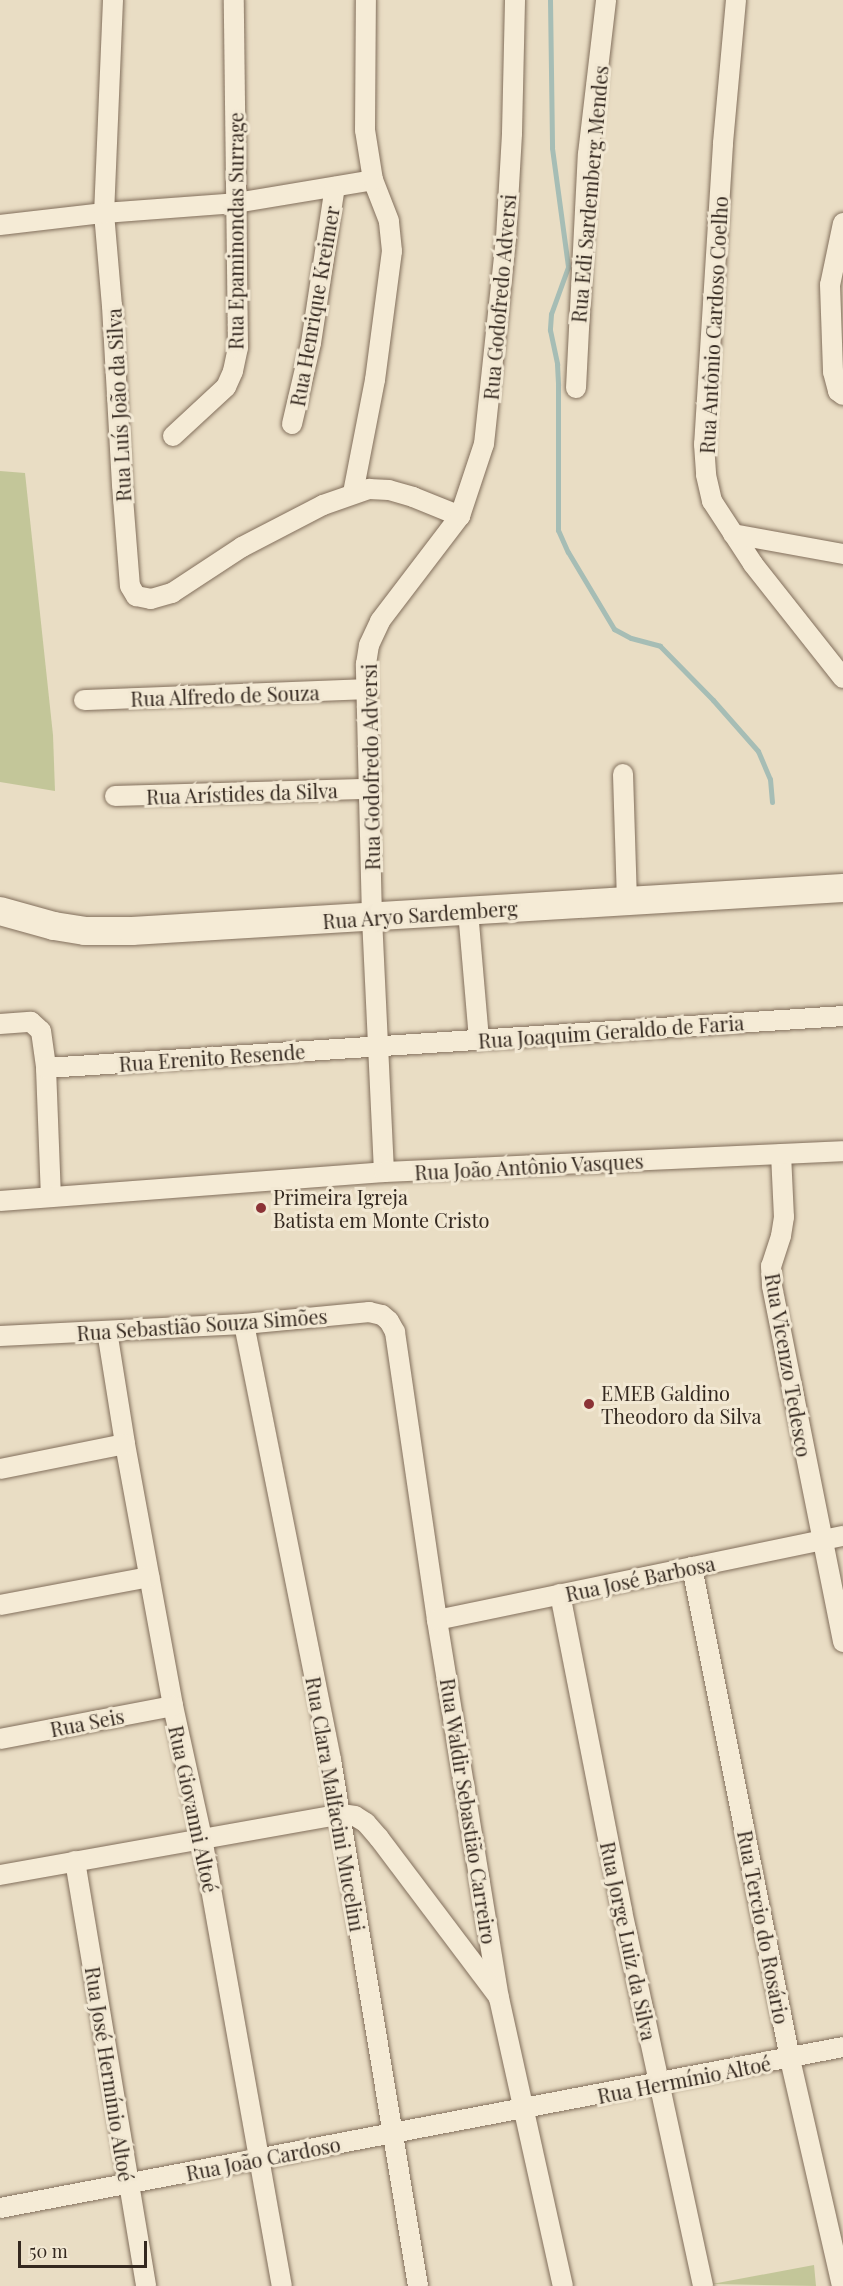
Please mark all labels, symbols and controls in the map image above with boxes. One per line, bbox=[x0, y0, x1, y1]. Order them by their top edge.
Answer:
street label: Rua Edi Sardemberg Mendes bbox=[566, 64, 612, 324]
street label: Rua Epaminondas Surrage bbox=[223, 112, 247, 350]
street label: Rua Godofredo Adversi bbox=[478, 193, 520, 401]
street label: Rua Antônio Cardoso Coelho bbox=[694, 195, 732, 455]
street label: Rua Henrique Kreimer bbox=[285, 204, 343, 408]
street label: Rua Luís João da Silva bbox=[101, 307, 135, 503]
street label: Rua Godofredo Adversi bbox=[356, 663, 384, 871]
street label: Rua Alfredo de Souza bbox=[130, 680, 320, 710]
street label: Rua Arístides da Silva bbox=[145, 778, 339, 808]
street label: Rua Aryo Sardemberg bbox=[321, 895, 519, 933]
street label: Rua Joaquim Geraldo de Faria bbox=[477, 1010, 745, 1052]
street label: Rua Erenito Resende bbox=[118, 1039, 306, 1075]
street label: Rua João Antônio Vasques bbox=[413, 1148, 645, 1184]
place label: Primeira Igreja Batista em Monte Cristo bbox=[273, 1184, 490, 1231]
marker: Primeira Igreja Batista em Monte Cristo bbox=[254, 1201, 268, 1215]
street label: Rua Vicenzo Tedesco bbox=[761, 1270, 817, 1460]
street label: Rua Sebastião Souza Simões bbox=[76, 1303, 328, 1345]
place label: EMEB Galdino Theodoro da Silva bbox=[601, 1380, 762, 1427]
marker: EMEB Galdino Theodoro da Silva bbox=[582, 1397, 596, 1411]
street label: Rua José Barbosa bbox=[563, 1550, 717, 1606]
street label: Rua Clara Malfacini Mucelini bbox=[302, 1674, 370, 1934]
street label: Rua Waldir Sebastião Carreiro bbox=[436, 1676, 502, 1946]
street label: Rua Seis bbox=[48, 1703, 126, 1741]
street label: Rua Giovanni Altoé bbox=[164, 1723, 224, 1895]
street label: Rua Tercio do Rosário bbox=[733, 1828, 795, 2026]
street label: Rua Jorge Luiz da Silva bbox=[596, 1839, 662, 2043]
street label: Rua José Hermínio Altoé bbox=[81, 1964, 139, 2184]
street label: Rua Hermínio Altoé bbox=[595, 2050, 773, 2108]
street label: Rua João Cardoso bbox=[184, 2131, 342, 2185]
scale bar bbox=[21, 2229, 150, 2267]
text: 50 m bbox=[29, 2239, 68, 2263]

